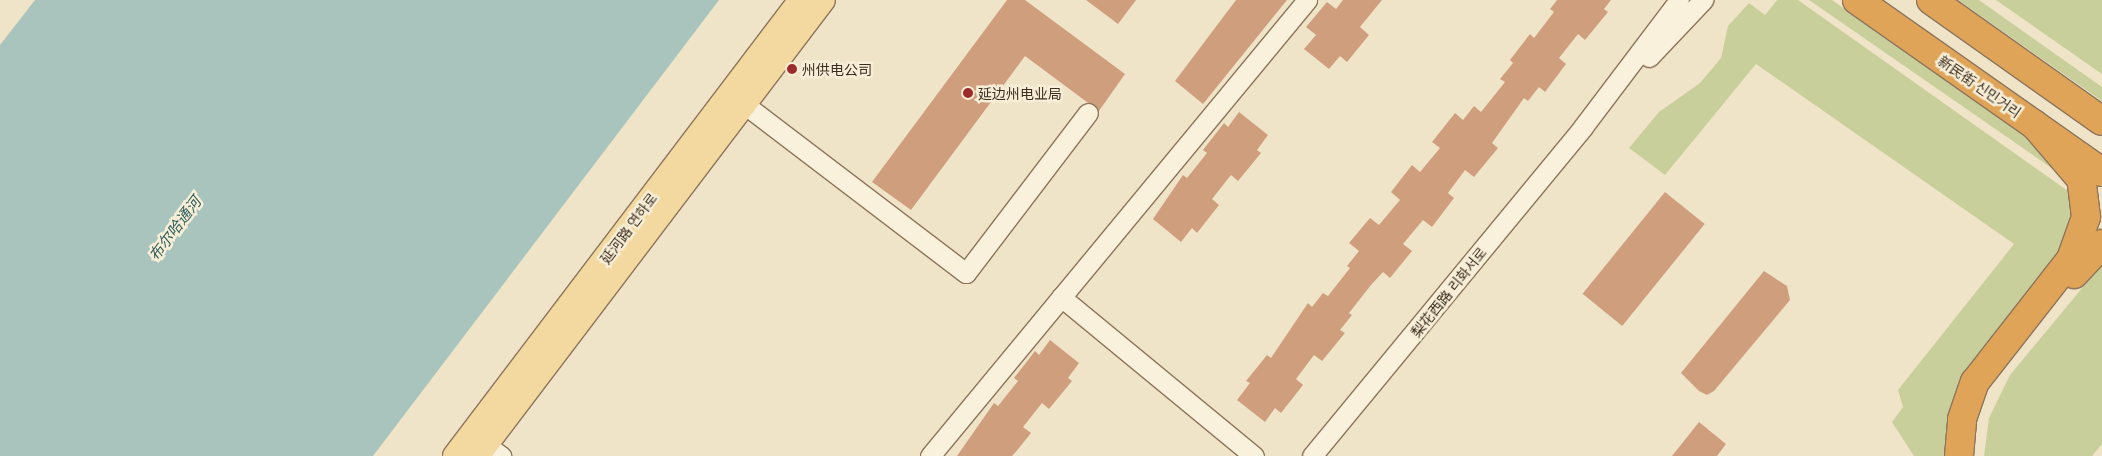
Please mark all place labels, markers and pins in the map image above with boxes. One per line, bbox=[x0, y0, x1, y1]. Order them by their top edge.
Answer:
place label: 州供电公司 bbox=[802, 61, 872, 77]
marker: 州供电公司 bbox=[786, 63, 798, 75]
place label: 延边州电业局 bbox=[978, 85, 1062, 101]
marker: 延边州电业局 bbox=[962, 87, 974, 99]

